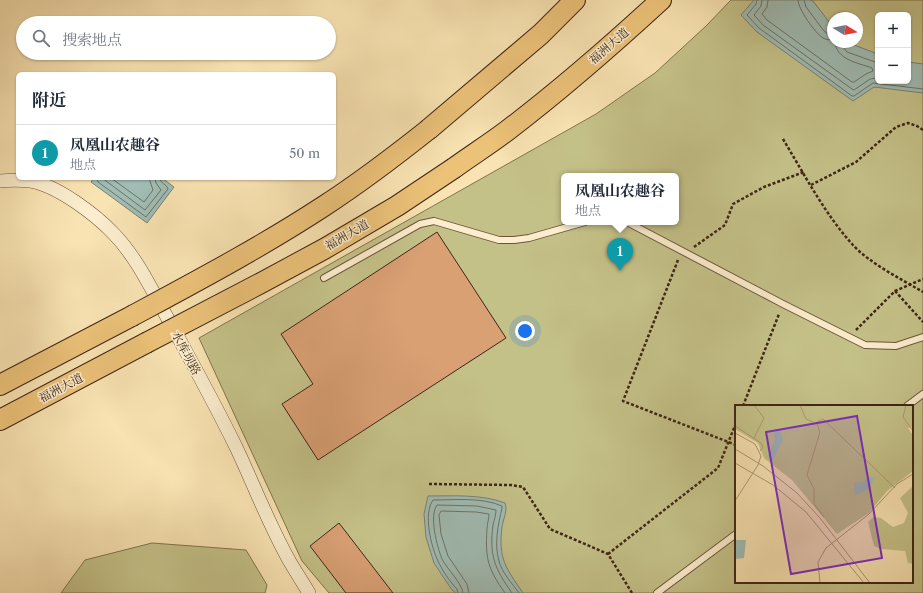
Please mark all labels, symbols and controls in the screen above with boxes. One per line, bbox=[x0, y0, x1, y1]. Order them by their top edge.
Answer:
north arrow bbox=[827, 12, 863, 48]
map controls bbox=[875, 12, 911, 84]
button: + bbox=[875, 12, 911, 48]
search box bbox=[16, 16, 336, 60]
street label: 福洲大道 bbox=[586, 24, 632, 67]
icon: search bbox=[30, 27, 52, 49]
text: 搜索地点 bbox=[62, 30, 122, 49]
button: − bbox=[875, 48, 911, 84]
text: 附近 bbox=[32, 90, 66, 110]
text: 凤凰山农趣谷 bbox=[70, 135, 160, 154]
text: 1 bbox=[42, 145, 48, 161]
text: 50 m bbox=[289, 145, 320, 161]
text: 地点 bbox=[70, 156, 96, 172]
popup bbox=[561, 173, 679, 225]
text: 凤凰山农趣谷 bbox=[575, 181, 665, 200]
text: 地点 bbox=[575, 202, 601, 218]
street label: 福洲大道 bbox=[322, 216, 371, 253]
pin: 1 bbox=[607, 238, 633, 271]
your location bbox=[515, 321, 535, 341]
street label: 水库坝路 bbox=[169, 328, 204, 377]
street label: 福洲大道 bbox=[36, 370, 85, 405]
inset map bbox=[735, 405, 913, 583]

